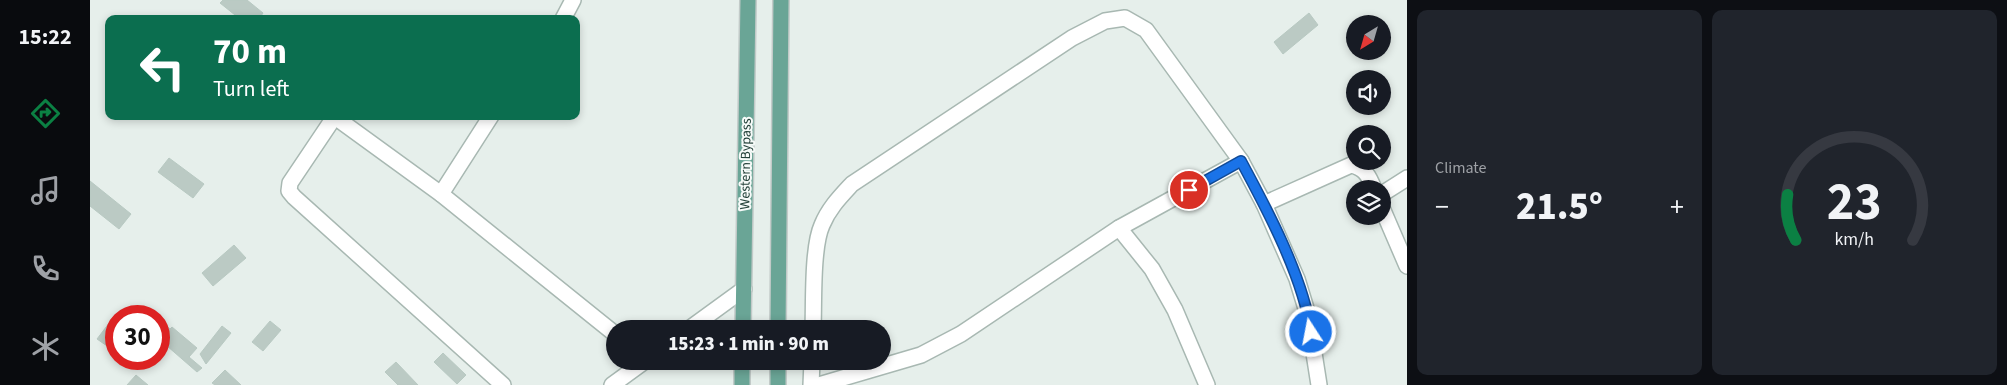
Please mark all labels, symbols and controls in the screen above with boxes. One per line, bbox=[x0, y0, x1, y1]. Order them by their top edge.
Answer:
north arrow bbox=[1346, 15, 1391, 60]
map controls bbox=[1346, 15, 1391, 225]
text: 15:22 bbox=[18, 21, 72, 53]
text: 70 m bbox=[213, 27, 287, 77]
icon: left bbox=[130, 35, 195, 100]
button: sound bbox=[1346, 70, 1391, 115]
text: Turn left bbox=[213, 73, 289, 105]
icon: directions bbox=[28, 96, 63, 131]
street label: Western Bypass bbox=[735, 118, 757, 210]
button: search bbox=[1346, 125, 1391, 170]
text: Climate bbox=[1435, 157, 1486, 179]
text: 23 bbox=[1827, 166, 1882, 240]
pin bbox=[1168, 169, 1210, 211]
icon: music bbox=[28, 173, 63, 208]
icon: arrive bbox=[1175, 176, 1203, 204]
button: layers bbox=[1346, 180, 1391, 225]
text: 21.5° bbox=[1516, 180, 1603, 234]
text: − bbox=[1435, 187, 1449, 227]
text: + bbox=[1670, 187, 1684, 227]
text: km/h bbox=[1835, 227, 1874, 252]
icon: phone bbox=[28, 251, 63, 286]
speed limit sign: 30 bbox=[105, 305, 170, 370]
position arrow bbox=[1284, 305, 1336, 357]
icon: climate bbox=[28, 329, 63, 364]
text: 15:23 · 1 min · 90 m bbox=[668, 331, 829, 358]

